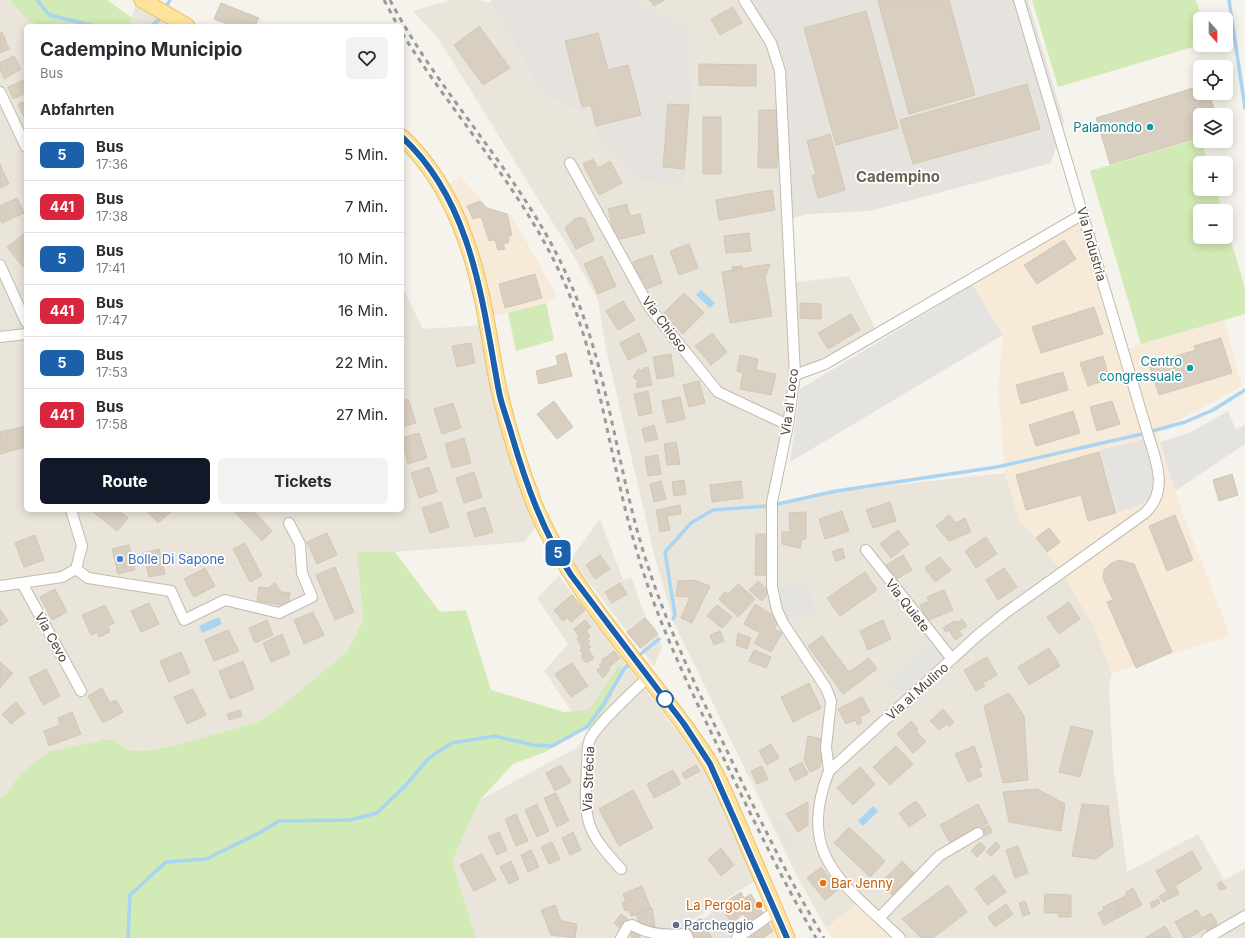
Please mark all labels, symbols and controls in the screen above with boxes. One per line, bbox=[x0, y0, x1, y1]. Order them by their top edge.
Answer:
north arrow bbox=[1193, 12, 1233, 52]
map controls bbox=[1193, 12, 1233, 244]
button: heart bbox=[346, 37, 388, 79]
text: Cadempino Municipio bbox=[40, 38, 242, 61]
button: locate bbox=[1193, 60, 1233, 100]
text: Bus bbox=[40, 65, 63, 81]
text: Abfahrten bbox=[40, 100, 114, 119]
button: layers bbox=[1193, 108, 1233, 148]
place label: Palamondo bbox=[1073, 119, 1142, 135]
marker: Palamondo bbox=[1145, 122, 1155, 132]
text: Bus bbox=[96, 137, 124, 156]
text: 5 Min. bbox=[344, 145, 388, 164]
text: 5 bbox=[58, 146, 66, 163]
text: 17:36 bbox=[96, 156, 128, 172]
button: + bbox=[1193, 156, 1233, 196]
district label: Cadempino bbox=[856, 167, 940, 186]
text: Bus bbox=[96, 189, 124, 208]
text: 7 Min. bbox=[345, 197, 388, 216]
text: 441 bbox=[50, 198, 74, 215]
button: − bbox=[1193, 204, 1233, 244]
street label: Via Industria bbox=[1074, 205, 1110, 283]
text: 17:38 bbox=[96, 208, 128, 224]
text: Bus bbox=[96, 241, 124, 260]
text: 10 Min. bbox=[338, 249, 388, 268]
text: 5 bbox=[58, 250, 66, 267]
text: 17:41 bbox=[96, 260, 125, 276]
text: Bus bbox=[96, 293, 124, 312]
street label: Via Chioso bbox=[639, 293, 691, 355]
text: 16 Min. bbox=[338, 301, 388, 320]
text: 441 bbox=[50, 302, 74, 319]
text: 17:47 bbox=[96, 312, 128, 328]
text: Bus bbox=[96, 345, 124, 364]
text: 22 Min. bbox=[335, 353, 388, 372]
place label: Centro congressuale bbox=[1099, 353, 1182, 384]
text: 5 bbox=[58, 354, 66, 371]
marker: Centro congressuale bbox=[1185, 363, 1195, 373]
text: 17:53 bbox=[96, 364, 128, 380]
street label: Via al Loco bbox=[777, 367, 801, 436]
text: Bus bbox=[96, 397, 124, 416]
text: 27 Min. bbox=[336, 405, 388, 424]
text: 441 bbox=[50, 406, 74, 423]
text: 17:58 bbox=[96, 416, 128, 432]
button: Route bbox=[40, 458, 210, 504]
button: Tickets bbox=[218, 458, 388, 504]
line badge: 5 bbox=[545, 540, 571, 566]
text: 5 bbox=[554, 544, 562, 561]
place label: Bolle Di Sapone bbox=[128, 551, 225, 567]
marker: Bolle Di Sapone bbox=[115, 554, 125, 564]
street label: Via Quiete bbox=[882, 575, 934, 635]
street label: Via Cevo bbox=[32, 609, 72, 665]
street label: Via al Mulino bbox=[883, 659, 952, 723]
unlabelled marker bbox=[656, 690, 674, 708]
street label: Via Strécia bbox=[579, 746, 597, 812]
place label: Bar Jenny bbox=[831, 875, 893, 891]
marker: Bar Jenny bbox=[818, 878, 828, 888]
place label: La Pergola bbox=[686, 897, 751, 913]
marker: La Pergola bbox=[754, 900, 764, 910]
place label: Parcheggio bbox=[684, 917, 754, 933]
marker: Parcheggio bbox=[671, 920, 681, 930]

